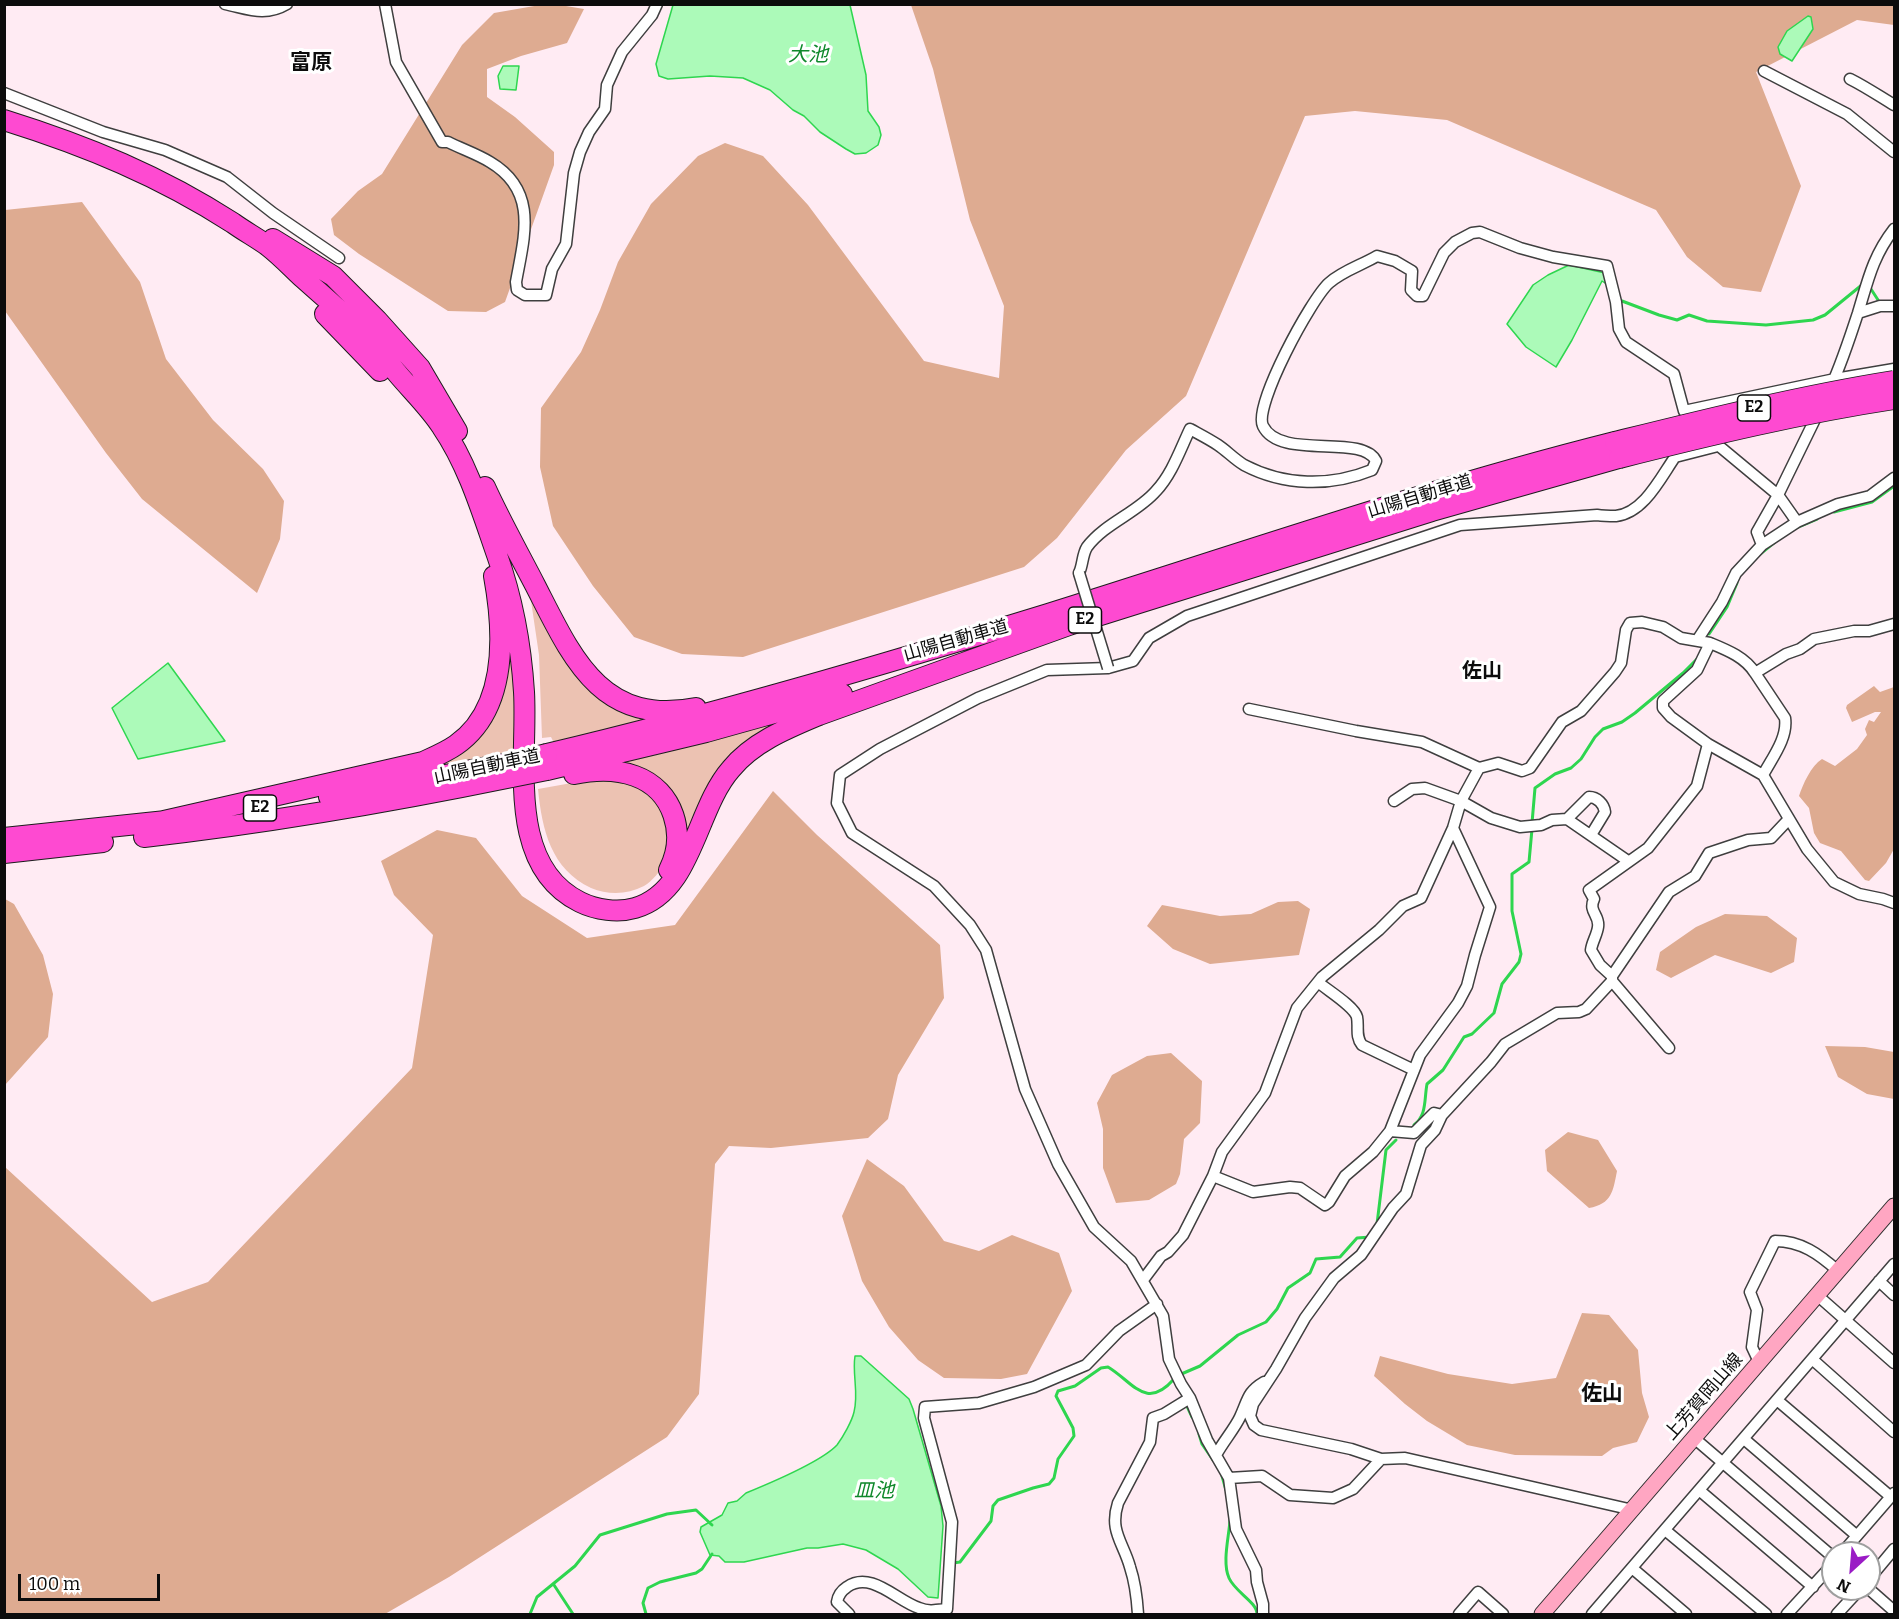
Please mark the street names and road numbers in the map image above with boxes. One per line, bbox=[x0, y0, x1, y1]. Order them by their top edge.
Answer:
road number: E2 bbox=[1738, 395, 1770, 421]
street label: 山陽自動車道 bbox=[1365, 471, 1475, 523]
road number: E2 bbox=[1068, 607, 1102, 633]
street label: 山陽自動車道 bbox=[901, 616, 1011, 666]
street label: 山陽自動車道 bbox=[432, 745, 542, 789]
road number: E2 bbox=[244, 795, 276, 821]
street label: 上芳賀岡山線 bbox=[1660, 1349, 1748, 1445]

